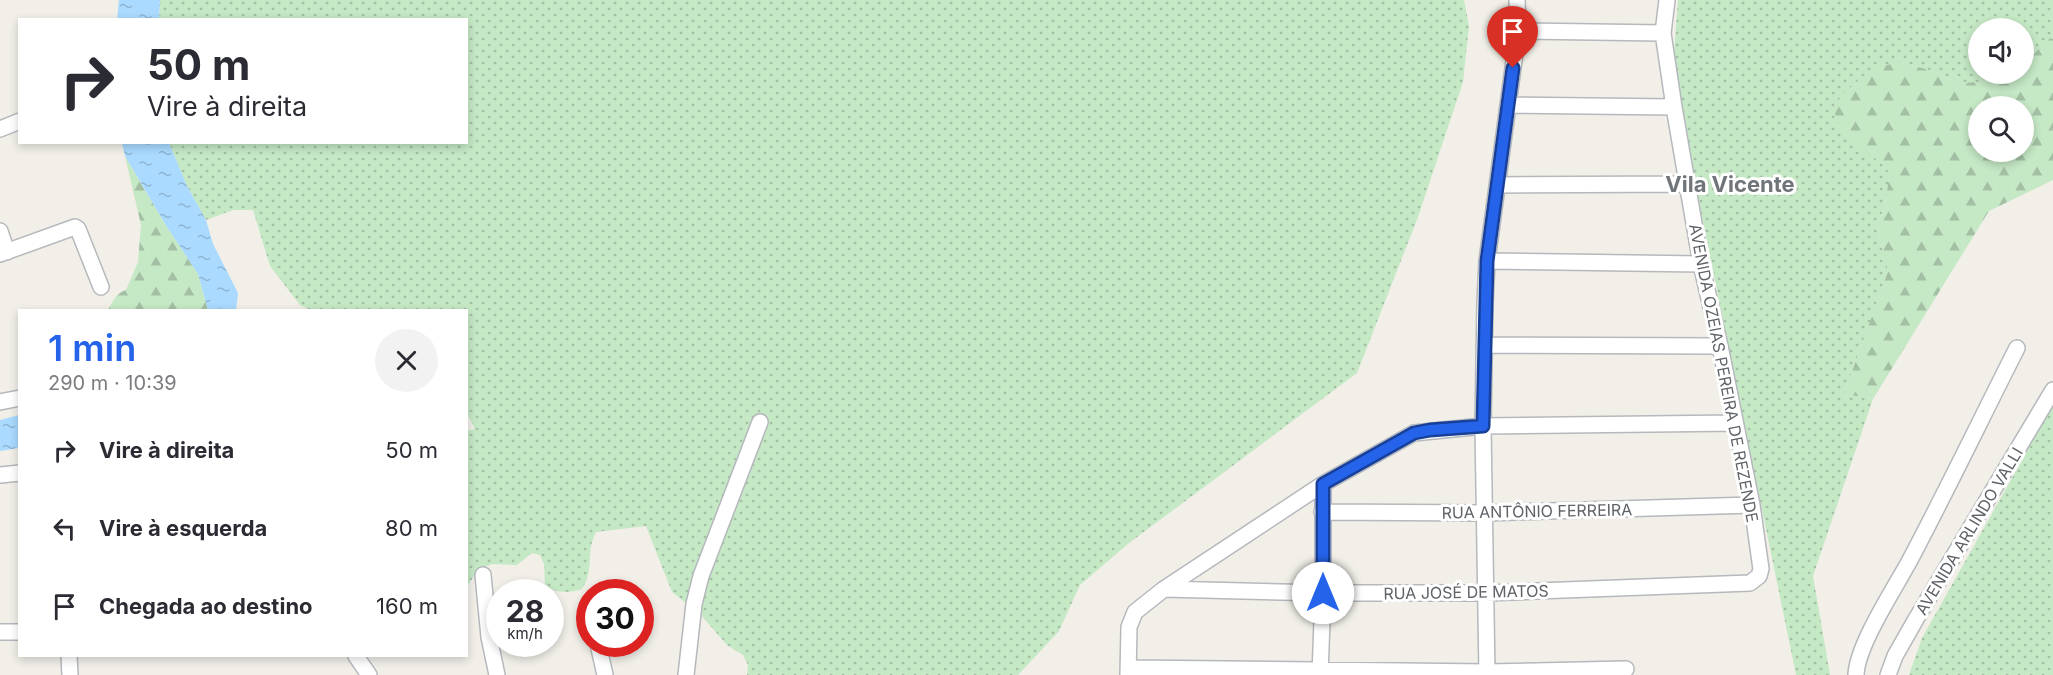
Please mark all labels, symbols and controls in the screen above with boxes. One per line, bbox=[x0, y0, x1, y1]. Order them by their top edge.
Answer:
pin bbox=[1487, 6, 1538, 68]
icon: arrive bbox=[1496, 15, 1529, 48]
map controls bbox=[1968, 18, 2034, 162]
button: sound bbox=[1968, 18, 2034, 84]
text: 50 m bbox=[147, 39, 250, 90]
icon: right bbox=[48, 42, 126, 120]
text: Vire à direita bbox=[147, 90, 307, 123]
button: search bbox=[1968, 96, 2034, 162]
district label: Vila Vicente bbox=[1665, 171, 1795, 197]
street label: AVENIDA OZEIAS PEREIRA DE REZENDE bbox=[1685, 222, 1763, 524]
text: 1 min bbox=[48, 326, 136, 370]
button: close bbox=[375, 329, 438, 392]
text: 290 m · 10:39 bbox=[48, 371, 177, 395]
icon: right bbox=[48, 434, 81, 467]
text: Vire à direita bbox=[99, 437, 234, 463]
text: 50 m bbox=[385, 437, 438, 463]
street label: AVENIDA ARLINDO VALLI bbox=[1911, 444, 2027, 618]
street label: RUA ANTÔNIO FERREIRA bbox=[1442, 499, 1632, 523]
icon: left bbox=[48, 512, 81, 545]
text: Vire à esquerda bbox=[99, 515, 267, 541]
text: 80 m bbox=[385, 515, 438, 541]
position arrow bbox=[1291, 561, 1355, 625]
speed limit sign: 30 bbox=[576, 579, 654, 657]
street label: RUA JOSÉ DE MATOS bbox=[1383, 581, 1549, 603]
icon: arrive bbox=[48, 590, 81, 623]
text: Chegada ao destino bbox=[99, 593, 313, 619]
text: 160 m bbox=[376, 593, 438, 619]
text: 28 bbox=[506, 593, 544, 629]
text: km/h bbox=[507, 624, 543, 643]

